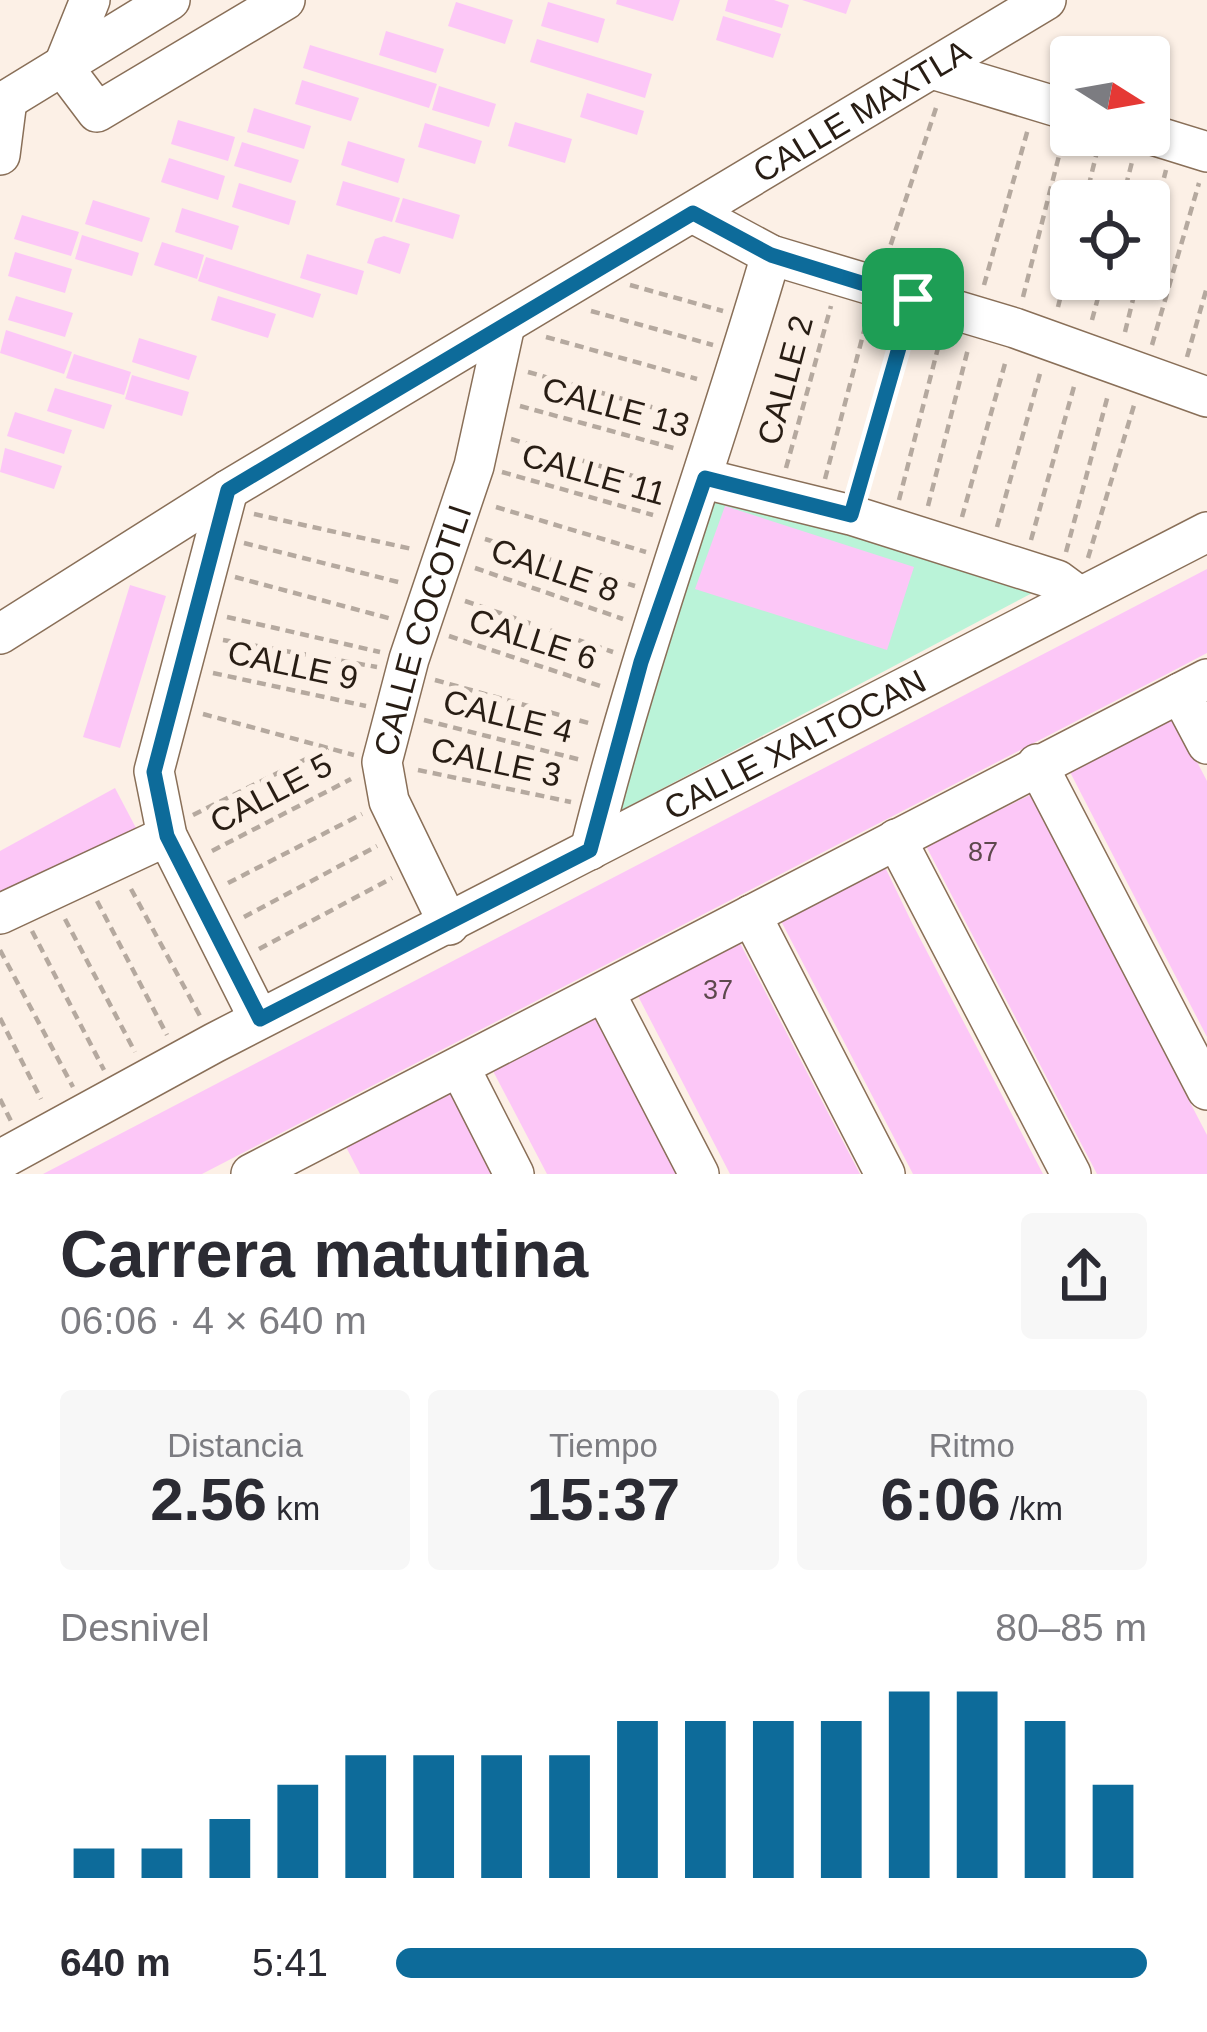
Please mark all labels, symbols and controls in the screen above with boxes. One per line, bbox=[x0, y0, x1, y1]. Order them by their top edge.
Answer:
street label: CALLE MAXTLA bbox=[746, 32, 976, 190]
north arrow bbox=[1050, 36, 1170, 156]
map controls bbox=[1050, 36, 1170, 300]
button: locate bbox=[1050, 180, 1170, 300]
pin bbox=[862, 248, 964, 350]
icon: arrive bbox=[880, 266, 946, 332]
street label: CALLE 2 bbox=[750, 311, 820, 449]
street label: CALLE 13 bbox=[539, 370, 693, 444]
street label: CALLE 11 bbox=[518, 436, 670, 512]
street label: CALLE COCOTLI bbox=[366, 500, 478, 760]
street label: CALLE 8 bbox=[487, 531, 623, 609]
street label: CALLE 6 bbox=[464, 601, 602, 677]
street label: CALLE 9 bbox=[225, 633, 361, 697]
street label: CALLE XALTOCAN bbox=[658, 662, 932, 827]
street label: CALLE 4 bbox=[439, 682, 577, 750]
street label: CALLE 3 bbox=[428, 730, 564, 794]
street label: CALLE 5 bbox=[204, 746, 338, 840]
house number: 87 bbox=[968, 837, 998, 867]
house number: 37 bbox=[703, 975, 733, 1005]
button: share bbox=[1021, 1213, 1147, 1339]
text: Carrera matutina bbox=[60, 1217, 588, 1291]
text: 06:06 · 4 × 640 m bbox=[60, 1299, 367, 1342]
text: Distancia bbox=[167, 1427, 303, 1464]
text: Tiempo bbox=[549, 1427, 658, 1464]
text: Ritmo bbox=[929, 1427, 1015, 1464]
text: 2.56 bbox=[150, 1466, 267, 1533]
text: 15:37 bbox=[527, 1466, 680, 1533]
text: 6:06 bbox=[881, 1466, 1001, 1533]
text: km bbox=[267, 1490, 320, 1527]
text: /km bbox=[1001, 1490, 1063, 1527]
text: Desnivel bbox=[60, 1606, 210, 1649]
text: 80–85 m bbox=[995, 1606, 1147, 1649]
text: 640 m bbox=[60, 1941, 171, 1984]
text: 5:41 bbox=[252, 1941, 328, 1984]

